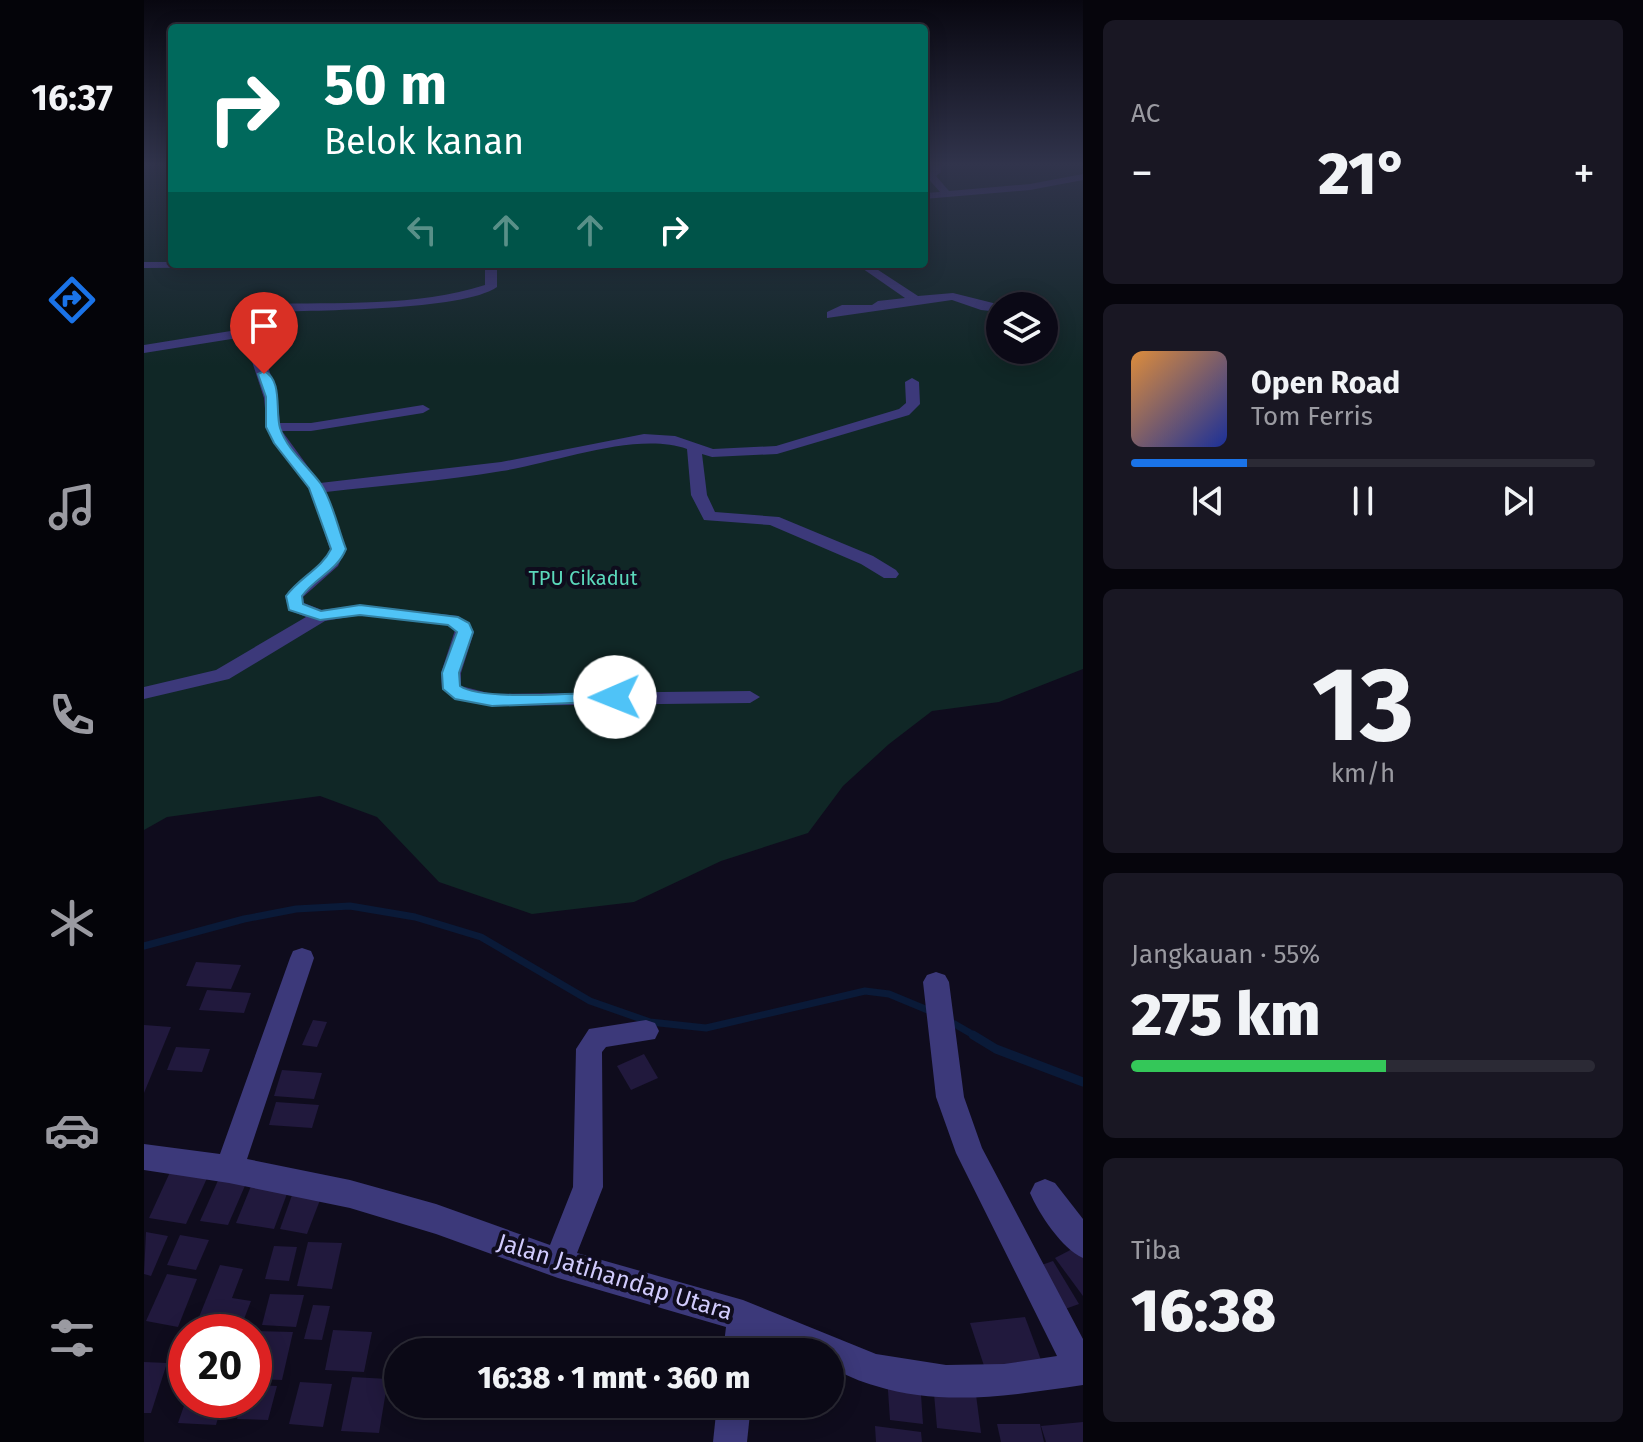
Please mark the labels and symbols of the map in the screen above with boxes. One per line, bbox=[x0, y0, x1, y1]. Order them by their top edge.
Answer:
pin bbox=[230, 292, 298, 374]
park label: TPU Cikadut bbox=[529, 566, 638, 590]
position arrow bbox=[573, 655, 657, 739]
street label: Jalan Jatihandap Utara bbox=[494, 1228, 736, 1326]
speed limit sign: 20 bbox=[168, 1314, 272, 1418]

